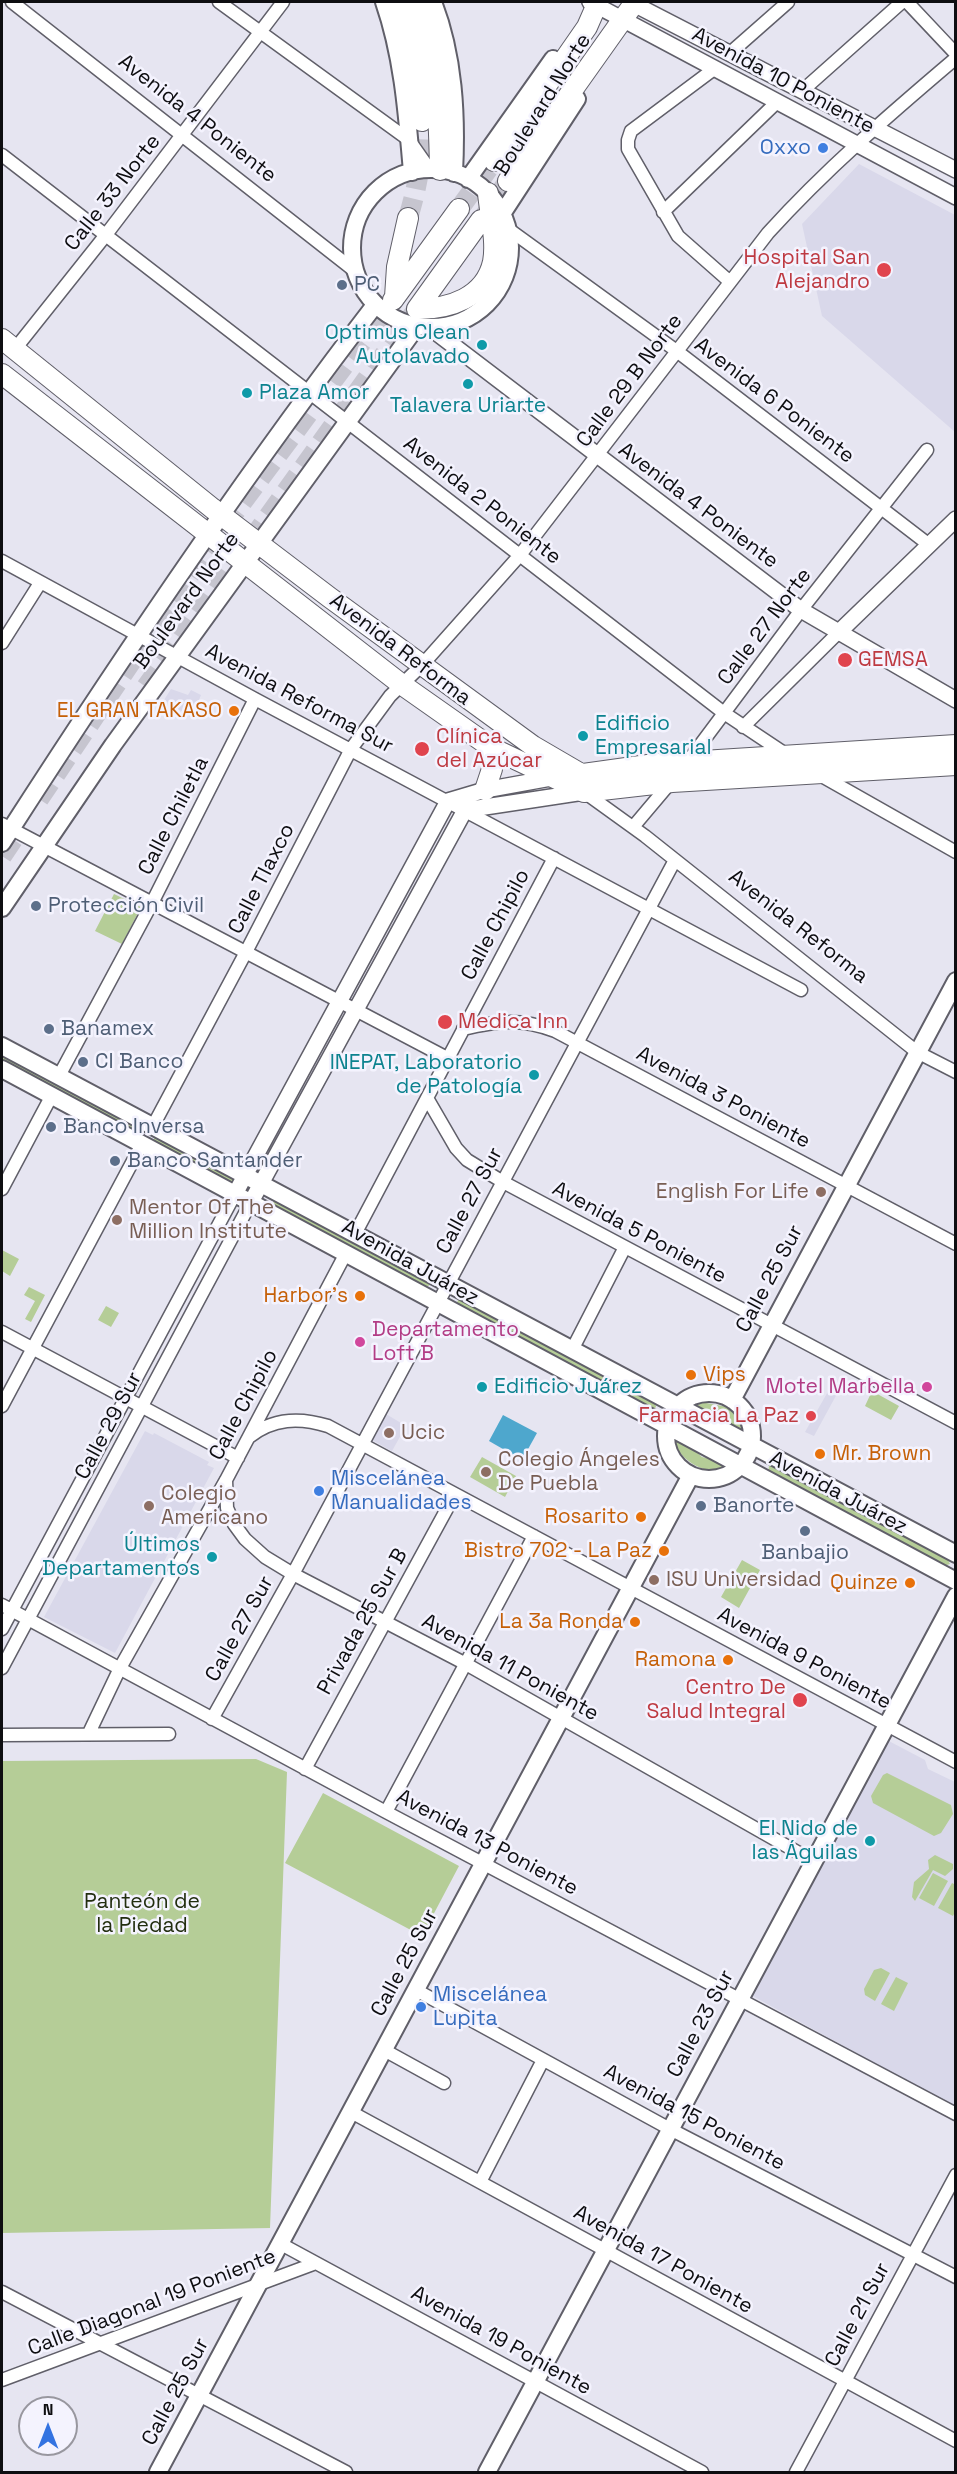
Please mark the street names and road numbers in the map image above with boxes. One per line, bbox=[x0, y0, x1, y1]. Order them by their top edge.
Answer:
street label: Avenida 10 Poniente bbox=[688, 22, 878, 140]
street label: Boulevard Norte bbox=[489, 29, 597, 181]
street label: Avenida 4 Poniente bbox=[113, 49, 281, 189]
street label: Calle 33 Norte bbox=[60, 130, 166, 256]
street label: Calle 29 B Norte bbox=[572, 309, 688, 453]
street label: Avenida 6 Poniente bbox=[689, 333, 859, 469]
street label: Avenida 2 Poniente bbox=[398, 432, 566, 570]
street label: Avenida 4 Poniente bbox=[613, 438, 783, 574]
street label: Boulevard Norte bbox=[129, 528, 245, 674]
street label: Calle 27 Norte bbox=[713, 564, 817, 690]
street label: Avenida Reforma bbox=[324, 589, 476, 711]
street label: Avenida Reforma Sur bbox=[201, 639, 397, 759]
street label: Calle Chiletla bbox=[133, 753, 215, 879]
street label: Calle Tlaxco bbox=[223, 820, 301, 938]
street label: Calle Chipilo bbox=[456, 865, 536, 985]
street label: Avenida Reforma bbox=[723, 865, 873, 989]
street label: Avenida 3 Poniente bbox=[632, 1042, 814, 1154]
street label: Calle 27 Sur bbox=[431, 1143, 509, 1259]
street label: Avenida 5 Poniente bbox=[548, 1177, 730, 1289]
street label: Avenida Juárez bbox=[337, 1215, 483, 1311]
street label: Calle 25 Sur bbox=[731, 1221, 809, 1337]
street label: Calle Chipilo bbox=[204, 1345, 284, 1465]
street label: Calle 29 Sur bbox=[70, 1368, 148, 1484]
street label: Avenida Juárez bbox=[765, 1446, 911, 1540]
street label: Privada 25 Sur B bbox=[312, 1545, 414, 1699]
street label: Calle 27 Sur bbox=[201, 1572, 279, 1686]
street label: Avenida 9 Poniente bbox=[713, 1602, 895, 1716]
street label: Avenida 11 Poniente bbox=[417, 1609, 603, 1727]
street label: Avenida 13 Poniente bbox=[392, 1784, 582, 1902]
street label: Calle 25 Sur bbox=[366, 1905, 444, 2021]
street label: Calle 23 Sur bbox=[662, 1966, 740, 2082]
street label: Avenida 15 Poniente bbox=[599, 2059, 789, 2177]
street label: Avenida 17 Poniente bbox=[569, 2200, 757, 2320]
street label: Calle Diagonal 19 Poniente bbox=[24, 2244, 280, 2362]
street label: Calle 21 Sur bbox=[820, 2259, 896, 2371]
street label: Avenida 19 Poniente bbox=[406, 2281, 596, 2401]
street label: Calle 25 Sur bbox=[137, 2334, 215, 2450]

